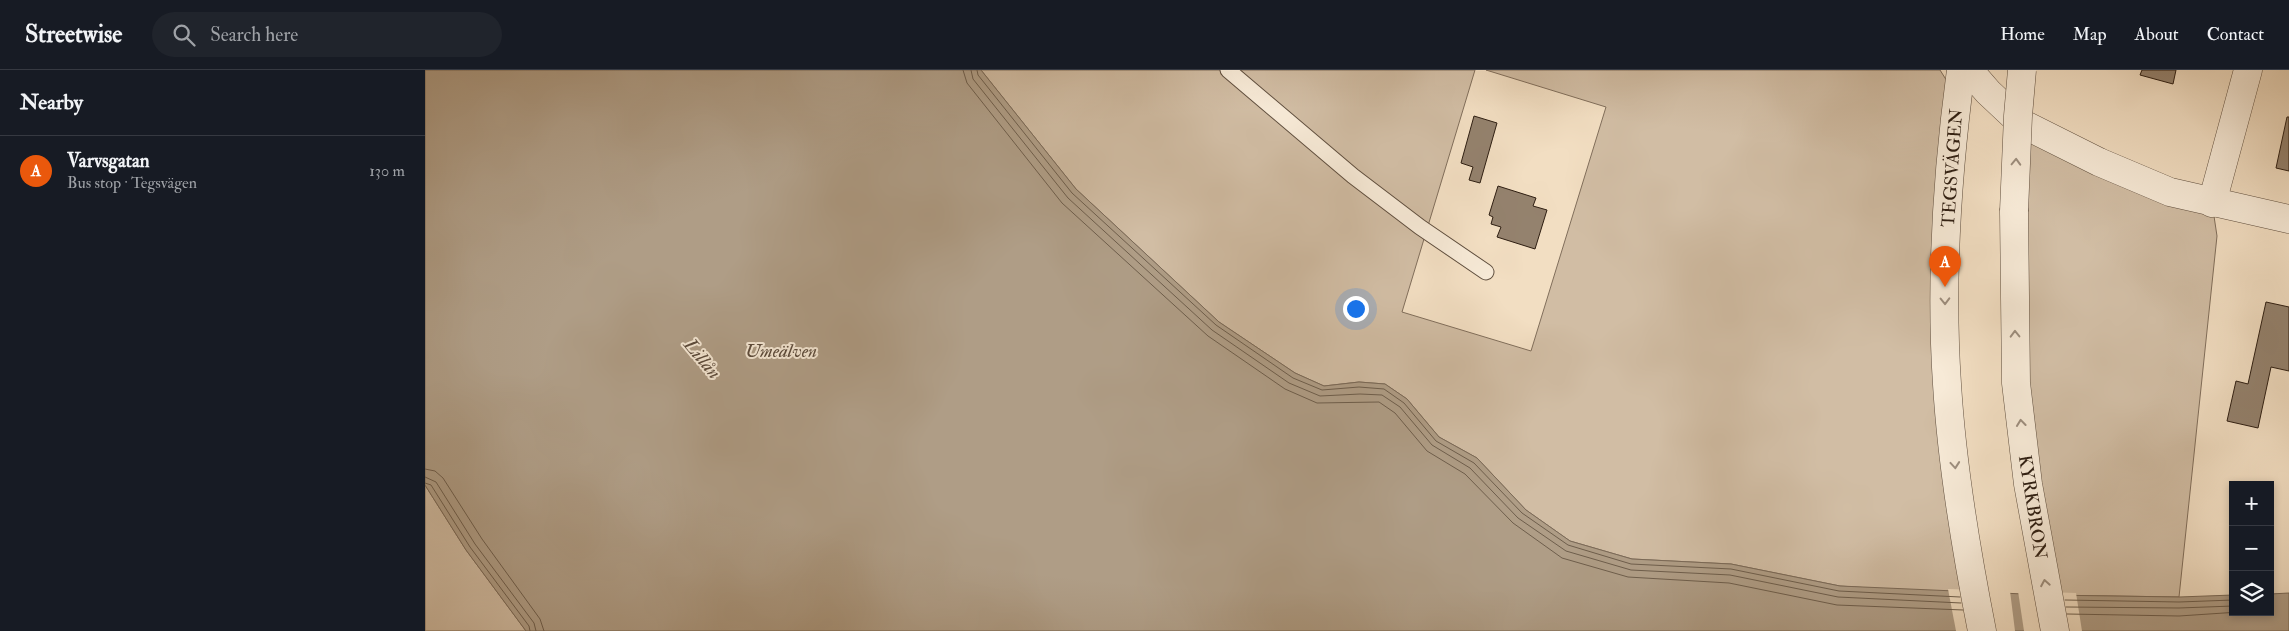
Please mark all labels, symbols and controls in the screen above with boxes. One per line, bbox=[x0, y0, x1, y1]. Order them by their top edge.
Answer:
search box bbox=[152, 12, 502, 57]
text: Streetwise bbox=[25, 19, 122, 50]
icon: search bbox=[170, 21, 198, 49]
text: Search here bbox=[210, 23, 298, 47]
text: Home bbox=[2000, 23, 2045, 46]
text: Map bbox=[2073, 23, 2107, 46]
text: About bbox=[2135, 23, 2179, 46]
text: Contact bbox=[2207, 23, 2264, 46]
text: Nearby bbox=[20, 89, 83, 116]
street label: TEGSVÄGEN bbox=[1937, 108, 1968, 228]
text: Varvsgatan bbox=[67, 149, 150, 173]
one-way arrow bbox=[2011, 158, 2021, 166]
text: A bbox=[31, 161, 41, 181]
text: 130 m bbox=[369, 161, 405, 181]
text: Bus stop · Tegsvägen bbox=[67, 173, 197, 193]
pin: A bbox=[1929, 246, 1961, 287]
your location bbox=[1343, 296, 1369, 322]
one-way arrow bbox=[1940, 298, 1950, 305]
one-way arrow bbox=[2010, 330, 2020, 338]
water label: Lillån bbox=[678, 333, 726, 384]
water label: Umeälven bbox=[745, 339, 817, 363]
one-way arrow bbox=[2016, 418, 2027, 426]
street label: KYRKBRON bbox=[2013, 453, 2052, 561]
one-way arrow bbox=[1950, 461, 1961, 469]
map controls bbox=[2229, 481, 2274, 616]
button: + bbox=[2229, 481, 2274, 526]
button: − bbox=[2229, 526, 2274, 571]
button: layers bbox=[2229, 571, 2274, 616]
one-way arrow bbox=[2040, 579, 2050, 588]

